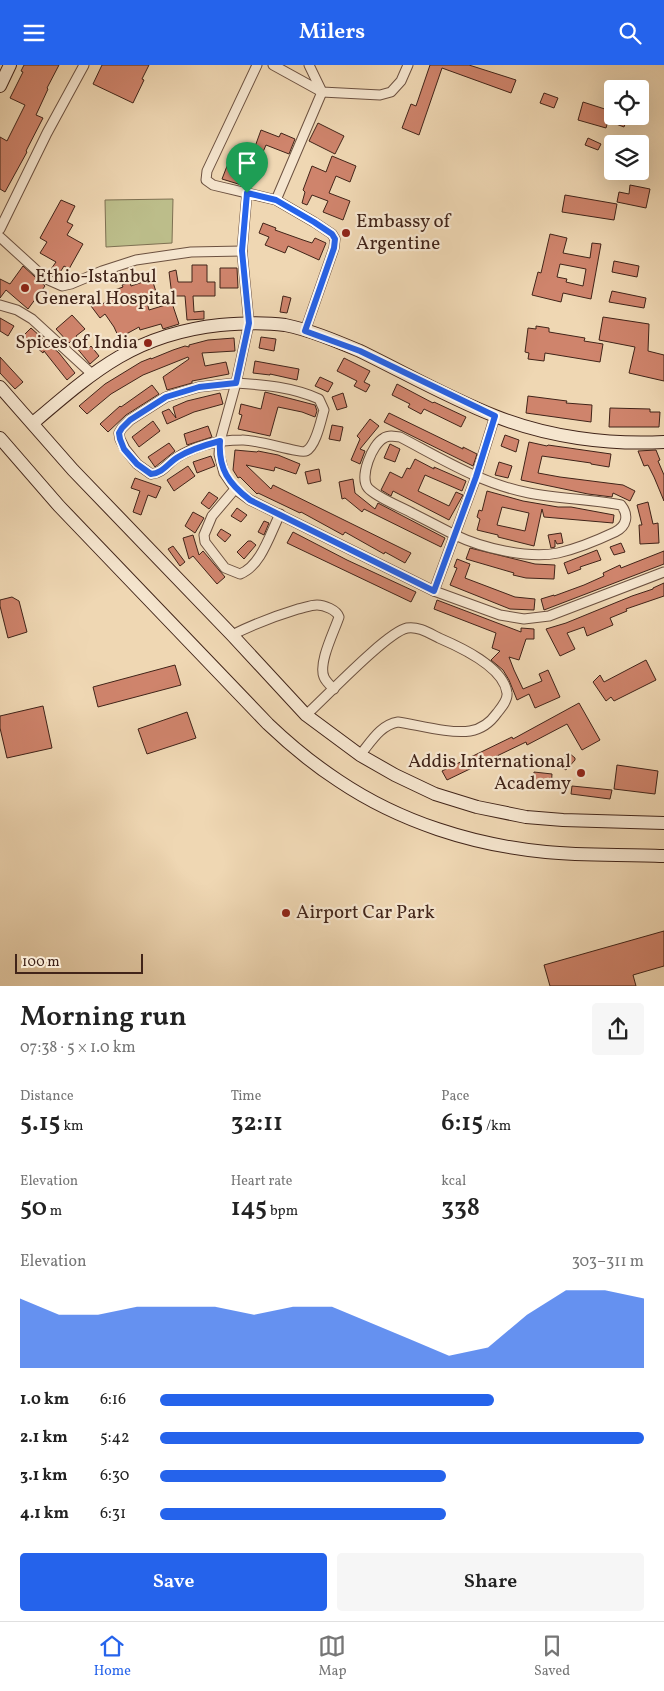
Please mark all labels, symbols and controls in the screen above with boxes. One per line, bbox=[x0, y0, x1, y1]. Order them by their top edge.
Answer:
text: Milers bbox=[299, 17, 365, 48]
icon: menu bbox=[20, 19, 48, 47]
icon: search bbox=[616, 19, 644, 47]
map controls bbox=[604, 80, 649, 180]
button: locate bbox=[604, 80, 649, 125]
button: layers bbox=[604, 135, 649, 180]
pin bbox=[226, 142, 268, 193]
icon: arrive bbox=[233, 149, 261, 177]
place label: Embassy of Argentine bbox=[356, 209, 452, 257]
marker: Embassy of Argentine bbox=[340, 227, 352, 239]
place label: Ethio-Istanbul General Hospital bbox=[35, 264, 176, 312]
marker: Ethio-Istanbul General Hospital bbox=[19, 282, 31, 294]
place label: Spices of India bbox=[15, 330, 138, 356]
marker: Spices of India bbox=[142, 337, 154, 349]
place label: Addis International Academy bbox=[408, 749, 571, 797]
marker: Addis International Academy bbox=[575, 767, 587, 779]
place label: Airport Car Park bbox=[296, 900, 435, 926]
marker: Airport Car Park bbox=[280, 907, 292, 919]
scale bar bbox=[15, 951, 142, 974]
text: 100 m bbox=[22, 953, 60, 972]
text: Morning run bbox=[20, 998, 187, 1037]
button: share bbox=[592, 1003, 644, 1055]
text: 07:38 · 5 × 1.0 km bbox=[20, 1037, 136, 1059]
text: Distance bbox=[20, 1087, 74, 1106]
text: Time bbox=[231, 1087, 261, 1106]
text: Pace bbox=[441, 1087, 469, 1106]
text: 5.15 bbox=[20, 1106, 61, 1141]
text: 32:11 bbox=[231, 1106, 283, 1141]
text: 6:15 bbox=[441, 1106, 483, 1141]
text: km bbox=[61, 1117, 83, 1136]
text: /km bbox=[483, 1117, 511, 1136]
text: Elevation bbox=[20, 1172, 78, 1191]
text: Heart rate bbox=[231, 1172, 292, 1191]
text: kcal bbox=[441, 1172, 466, 1191]
text: 50 bbox=[20, 1191, 47, 1226]
text: 145 bbox=[231, 1191, 267, 1226]
text: 338 bbox=[441, 1191, 480, 1226]
text: m bbox=[47, 1202, 62, 1221]
text: bpm bbox=[267, 1202, 298, 1221]
text: Elevation bbox=[20, 1251, 87, 1273]
text: 303–311 m bbox=[572, 1251, 644, 1273]
text: 1.0 km bbox=[20, 1389, 69, 1411]
text: 6:16 bbox=[100, 1389, 126, 1411]
text: 2.1 km bbox=[20, 1427, 68, 1449]
text: 5:42 bbox=[100, 1427, 130, 1449]
text: 3.1 km bbox=[20, 1465, 68, 1487]
text: 6:30 bbox=[100, 1465, 129, 1487]
text: 4.1 km bbox=[20, 1503, 69, 1525]
text: 6:31 bbox=[100, 1503, 126, 1525]
button: Save bbox=[20, 1553, 327, 1611]
button: Share bbox=[337, 1553, 644, 1611]
tab: Home bbox=[94, 1632, 131, 1681]
tab: Map bbox=[318, 1632, 346, 1681]
tab: Saved bbox=[534, 1632, 570, 1681]

